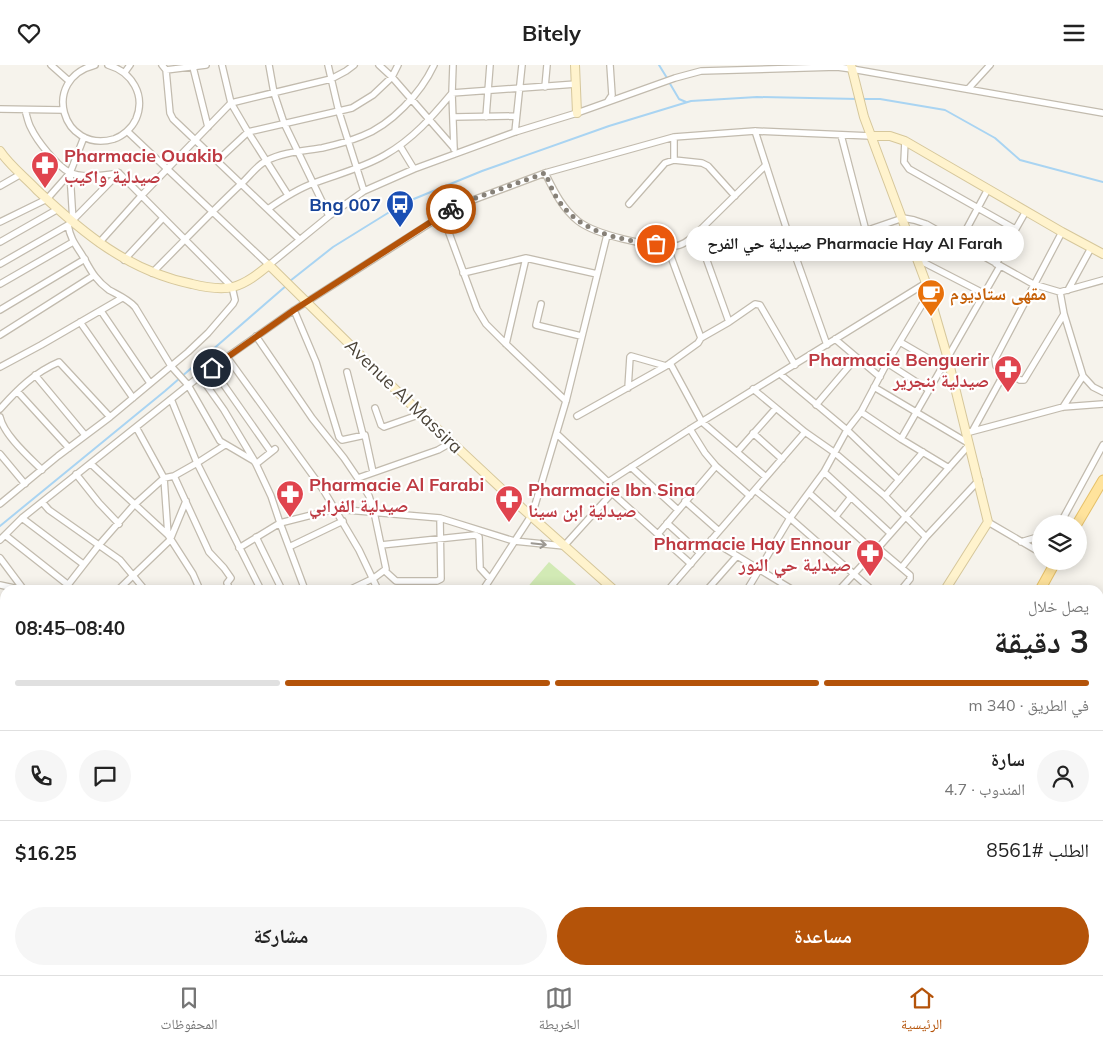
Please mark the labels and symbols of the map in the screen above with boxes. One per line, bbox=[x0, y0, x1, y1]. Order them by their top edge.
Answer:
place label: Pharmacie Ouakib صيدلية واكيب bbox=[64, 144, 223, 188]
pharmacy icon: Pharmacie Ouakib صيدلية واكيب bbox=[30, 150, 60, 189]
courier bbox=[426, 184, 476, 234]
bus stop icon: Bng 007 bbox=[385, 189, 415, 228]
place label: Bng 007 bbox=[309, 193, 381, 216]
pin bbox=[635, 223, 677, 265]
callout: Pharmacie Hay Al Farah صيدلية حي الفرح bbox=[686, 227, 1024, 261]
cafe icon: مقهى ستاديوم bbox=[916, 278, 946, 317]
place label: مقهى ستاديوم bbox=[950, 282, 1047, 306]
street label: Avenue Al Massira bbox=[340, 334, 468, 458]
pin bbox=[191, 347, 233, 389]
place label: Pharmacie Benguerir صيدلية بنجرير bbox=[808, 348, 990, 392]
pharmacy icon: Pharmacie Benguerir صيدلية بنجرير bbox=[993, 354, 1023, 393]
place label: Pharmacie Al Farabi صيدلية الفرابي bbox=[309, 473, 484, 520]
place label: Pharmacie Ibn Sina صيدلية ابن سينا bbox=[528, 478, 695, 522]
pharmacy icon: Pharmacie Al Farabi صيدلية الفرابي bbox=[275, 479, 305, 518]
pharmacy icon: Pharmacie Ibn Sina صيدلية ابن سينا bbox=[494, 484, 524, 523]
place label: Pharmacie Hay Ennour صيدلية حي النور bbox=[653, 532, 852, 579]
pharmacy icon: Pharmacie Hay Ennour صيدلية حي النور bbox=[855, 538, 885, 577]
one-way arrow bbox=[530, 539, 546, 548]

